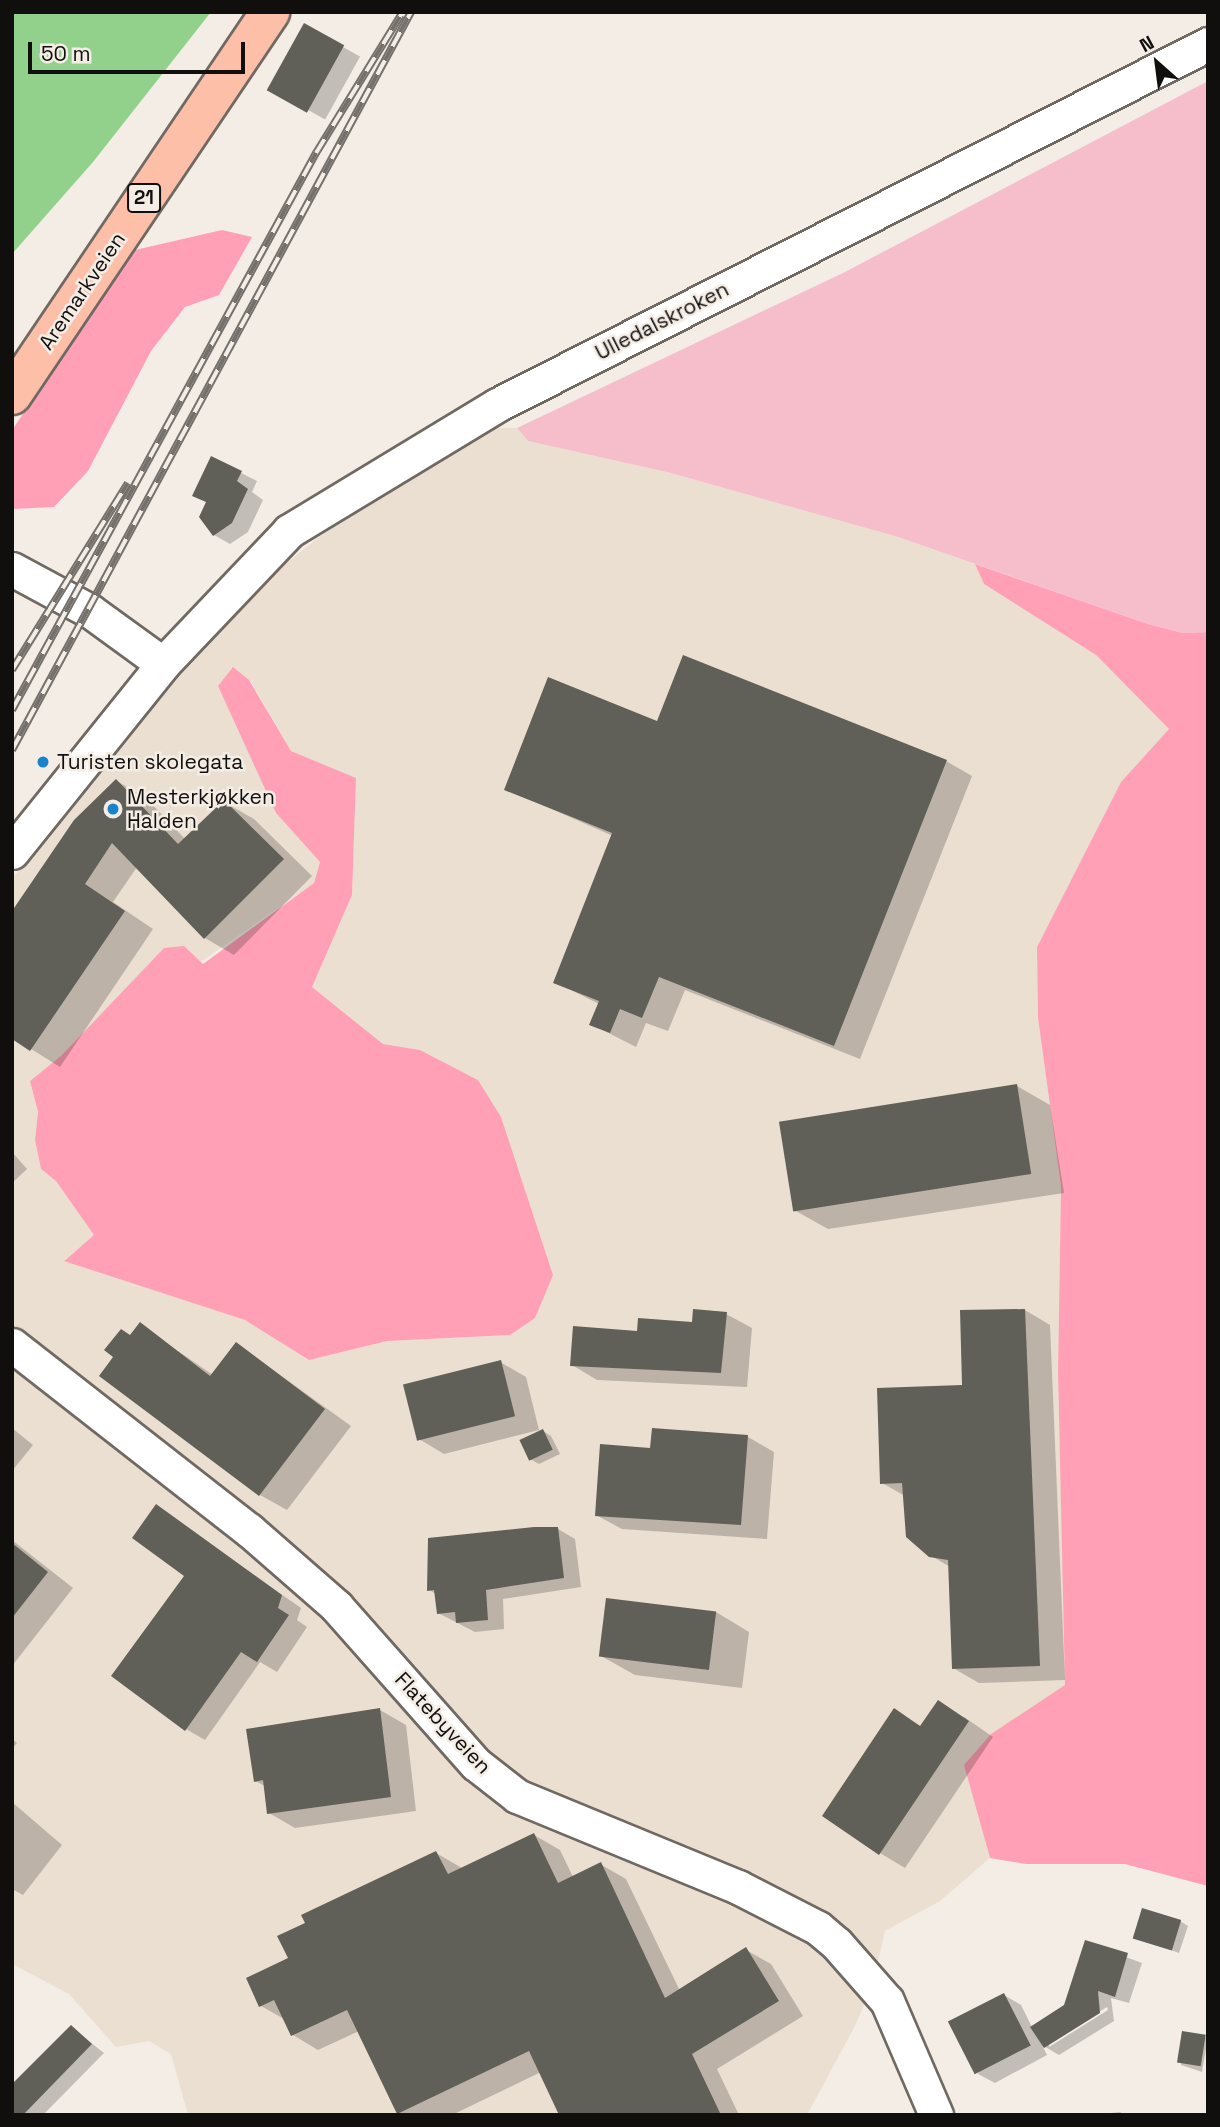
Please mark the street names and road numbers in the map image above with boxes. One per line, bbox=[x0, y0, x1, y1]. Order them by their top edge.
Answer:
road number: 21 bbox=[127, 182, 162, 214]
street label: Aremarkveien bbox=[33, 227, 131, 355]
street label: Ulledalskroken bbox=[591, 277, 733, 365]
street label: Flatebyveien bbox=[390, 1667, 496, 1779]

